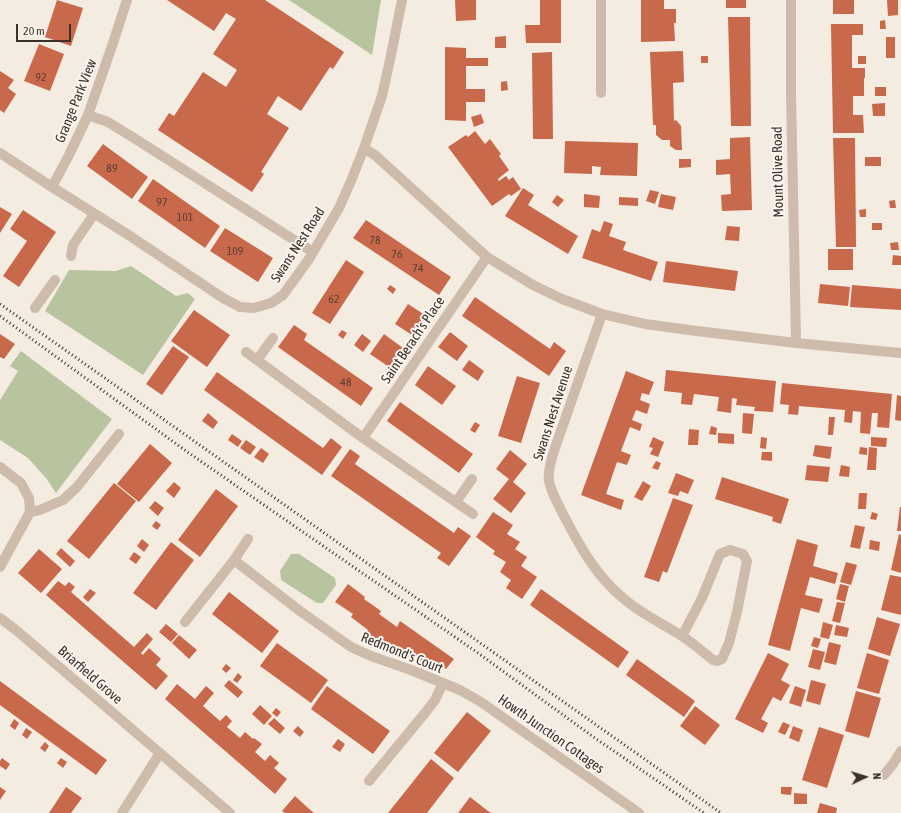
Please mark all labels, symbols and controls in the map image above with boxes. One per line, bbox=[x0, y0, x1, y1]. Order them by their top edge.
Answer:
scale bar bbox=[18, 16, 73, 42]
text: 20 m bbox=[23, 24, 45, 38]
street label: Grange Park View bbox=[52, 57, 100, 145]
house number: 92 bbox=[35, 70, 47, 84]
street label: Mount Olive Road bbox=[769, 126, 787, 218]
house number: 89 bbox=[106, 161, 118, 175]
house number: 97 bbox=[156, 195, 168, 209]
street label: Swans Nest Road bbox=[267, 204, 329, 286]
house number: 101 bbox=[177, 210, 193, 224]
house number: 78 bbox=[369, 233, 381, 247]
house number: 109 bbox=[227, 244, 243, 258]
house number: 76 bbox=[391, 247, 403, 261]
house number: 74 bbox=[412, 261, 424, 275]
house number: 62 bbox=[328, 292, 340, 306]
street label: Saint Berach's Place bbox=[378, 293, 448, 387]
street label: Swans Nest Avenue bbox=[530, 364, 576, 462]
house number: 48 bbox=[340, 375, 352, 389]
street label: Redmond's Court bbox=[359, 629, 445, 677]
street label: Briarfield Grove bbox=[54, 642, 126, 708]
street label: Howth Junction Cottages bbox=[495, 691, 607, 777]
north arrow bbox=[845, 757, 885, 797]
text: N bbox=[871, 773, 883, 780]

